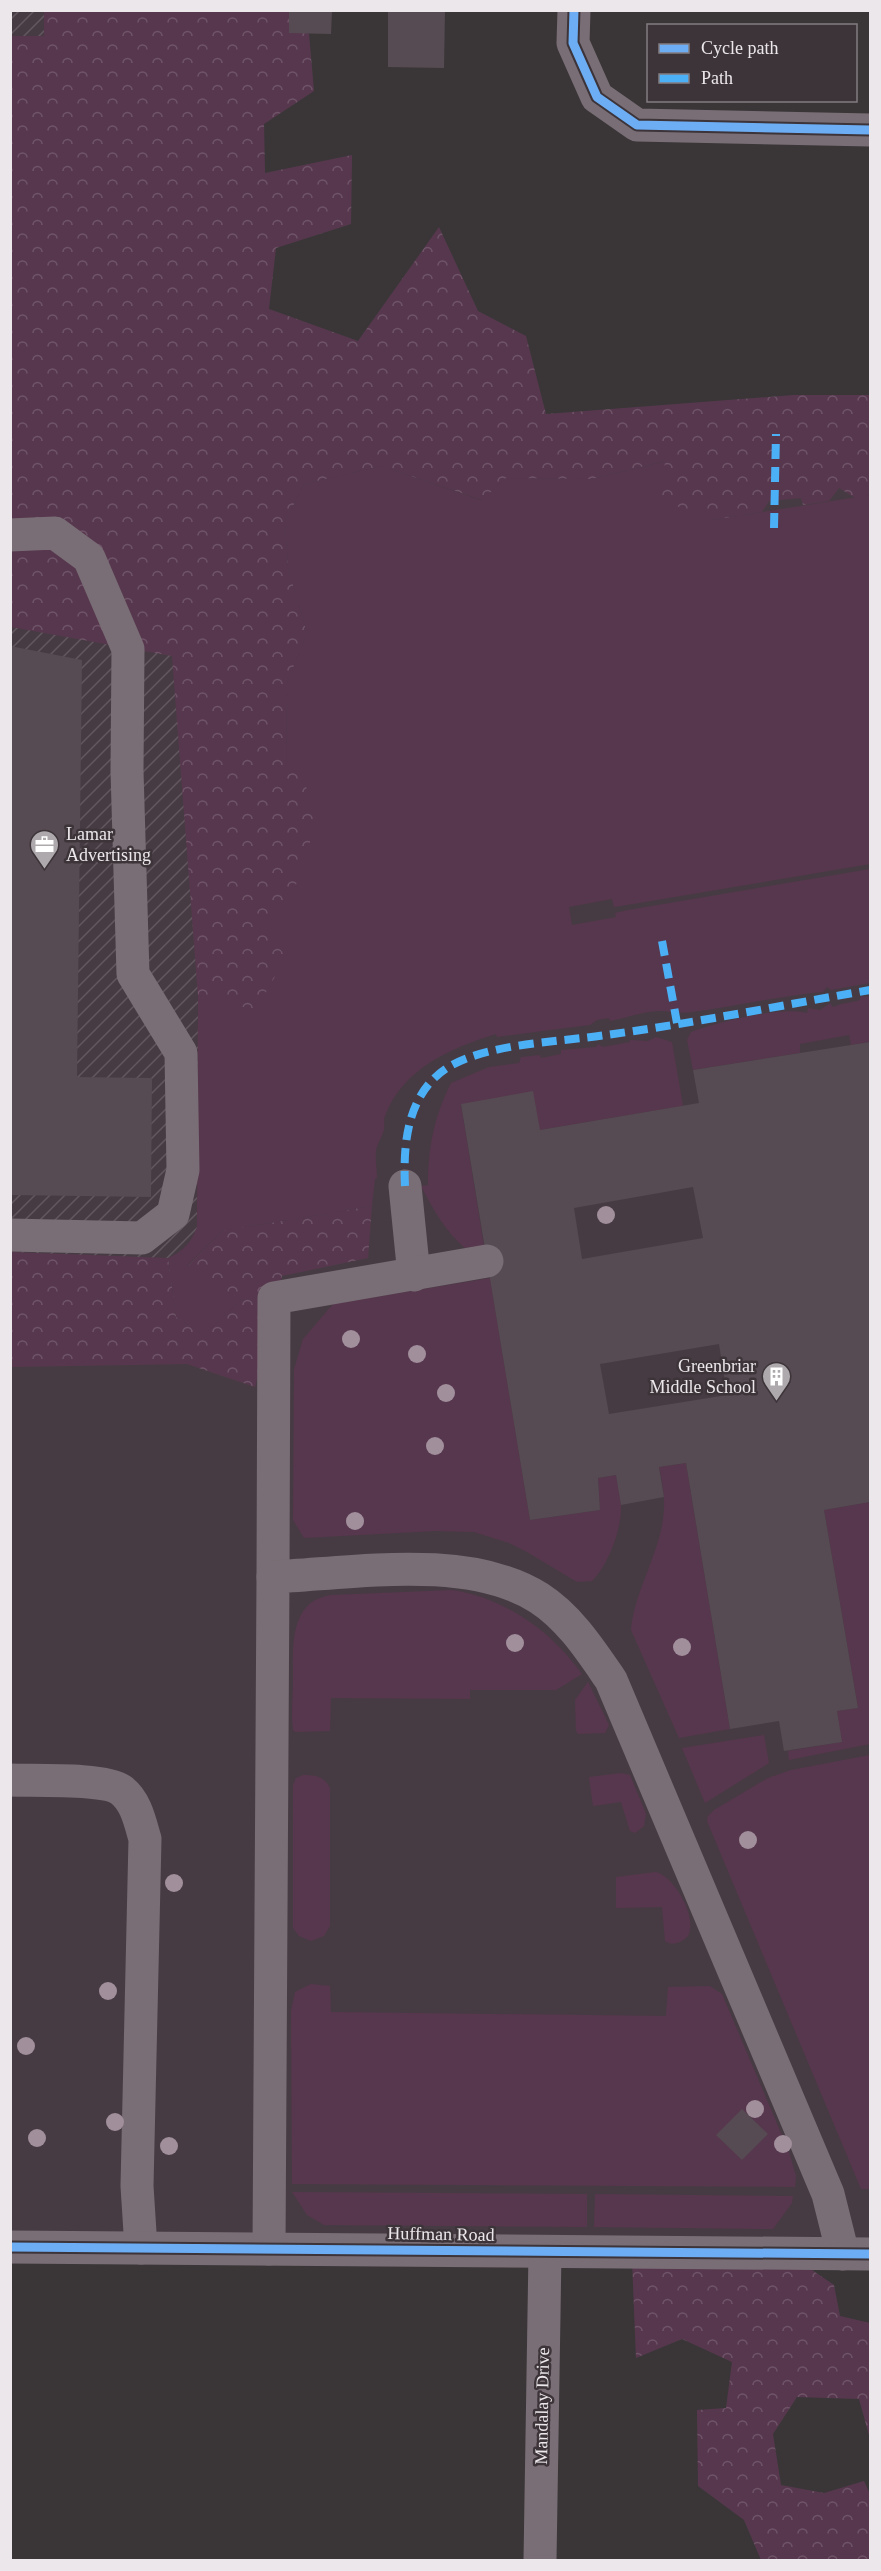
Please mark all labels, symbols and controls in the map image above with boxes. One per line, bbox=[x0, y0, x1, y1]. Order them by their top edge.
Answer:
legend bbox=[647, 24, 857, 102]
text: Cycle path bbox=[701, 38, 778, 58]
text: Path bbox=[701, 68, 733, 88]
place label: Lamar Advertising bbox=[66, 824, 151, 865]
office icon: Lamar Advertising bbox=[29, 828, 61, 870]
place label: Greenbriar Middle School bbox=[650, 1356, 756, 1397]
building icon: Greenbriar Middle School bbox=[761, 1360, 793, 1402]
street label: Huffman Road bbox=[387, 2223, 495, 2245]
street label: Mandalay Drive bbox=[531, 2347, 553, 2465]

